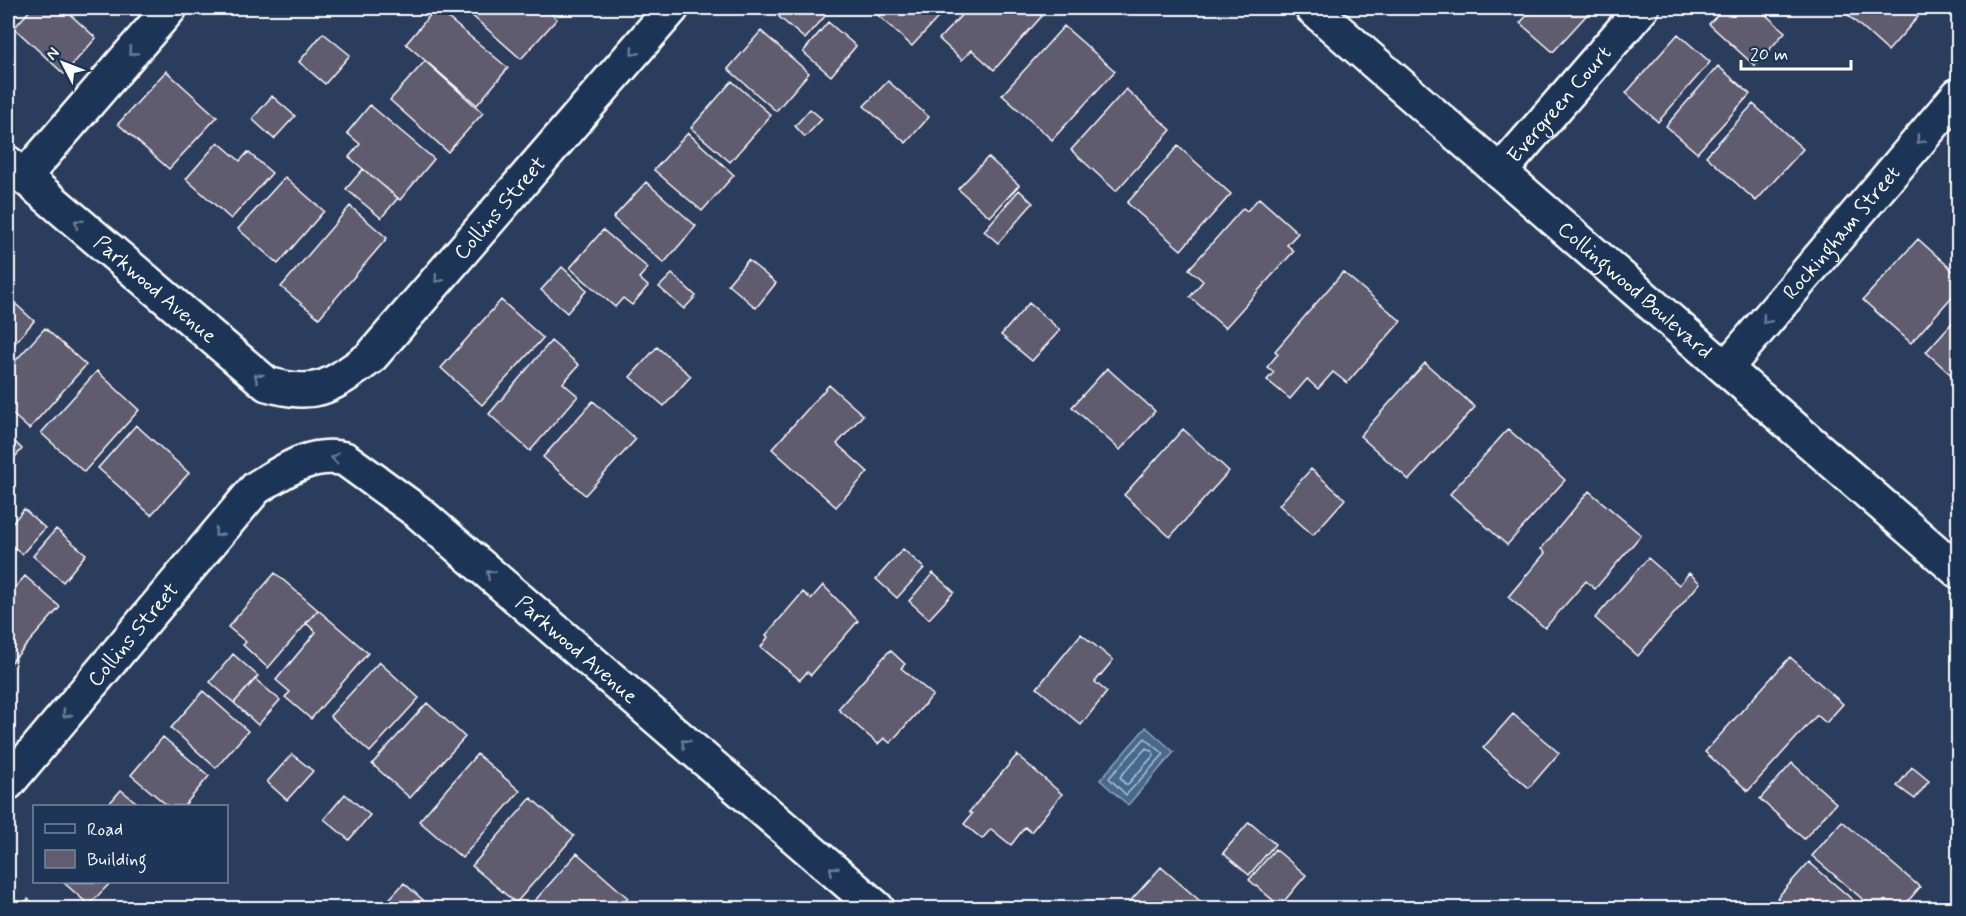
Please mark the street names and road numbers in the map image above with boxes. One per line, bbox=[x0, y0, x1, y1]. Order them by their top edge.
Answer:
street label: Evergreen Court bbox=[1501, 40, 1618, 169]
street label: Collins Street bbox=[448, 151, 553, 266]
street label: Rockingham Street bbox=[1777, 160, 1907, 306]
street label: Collingwood Boulevard bbox=[1551, 215, 1718, 366]
street label: Parkwood Avenue bbox=[88, 229, 222, 350]
street label: Collins Street bbox=[82, 577, 186, 693]
street label: Parkwood Avenue bbox=[509, 589, 644, 711]

